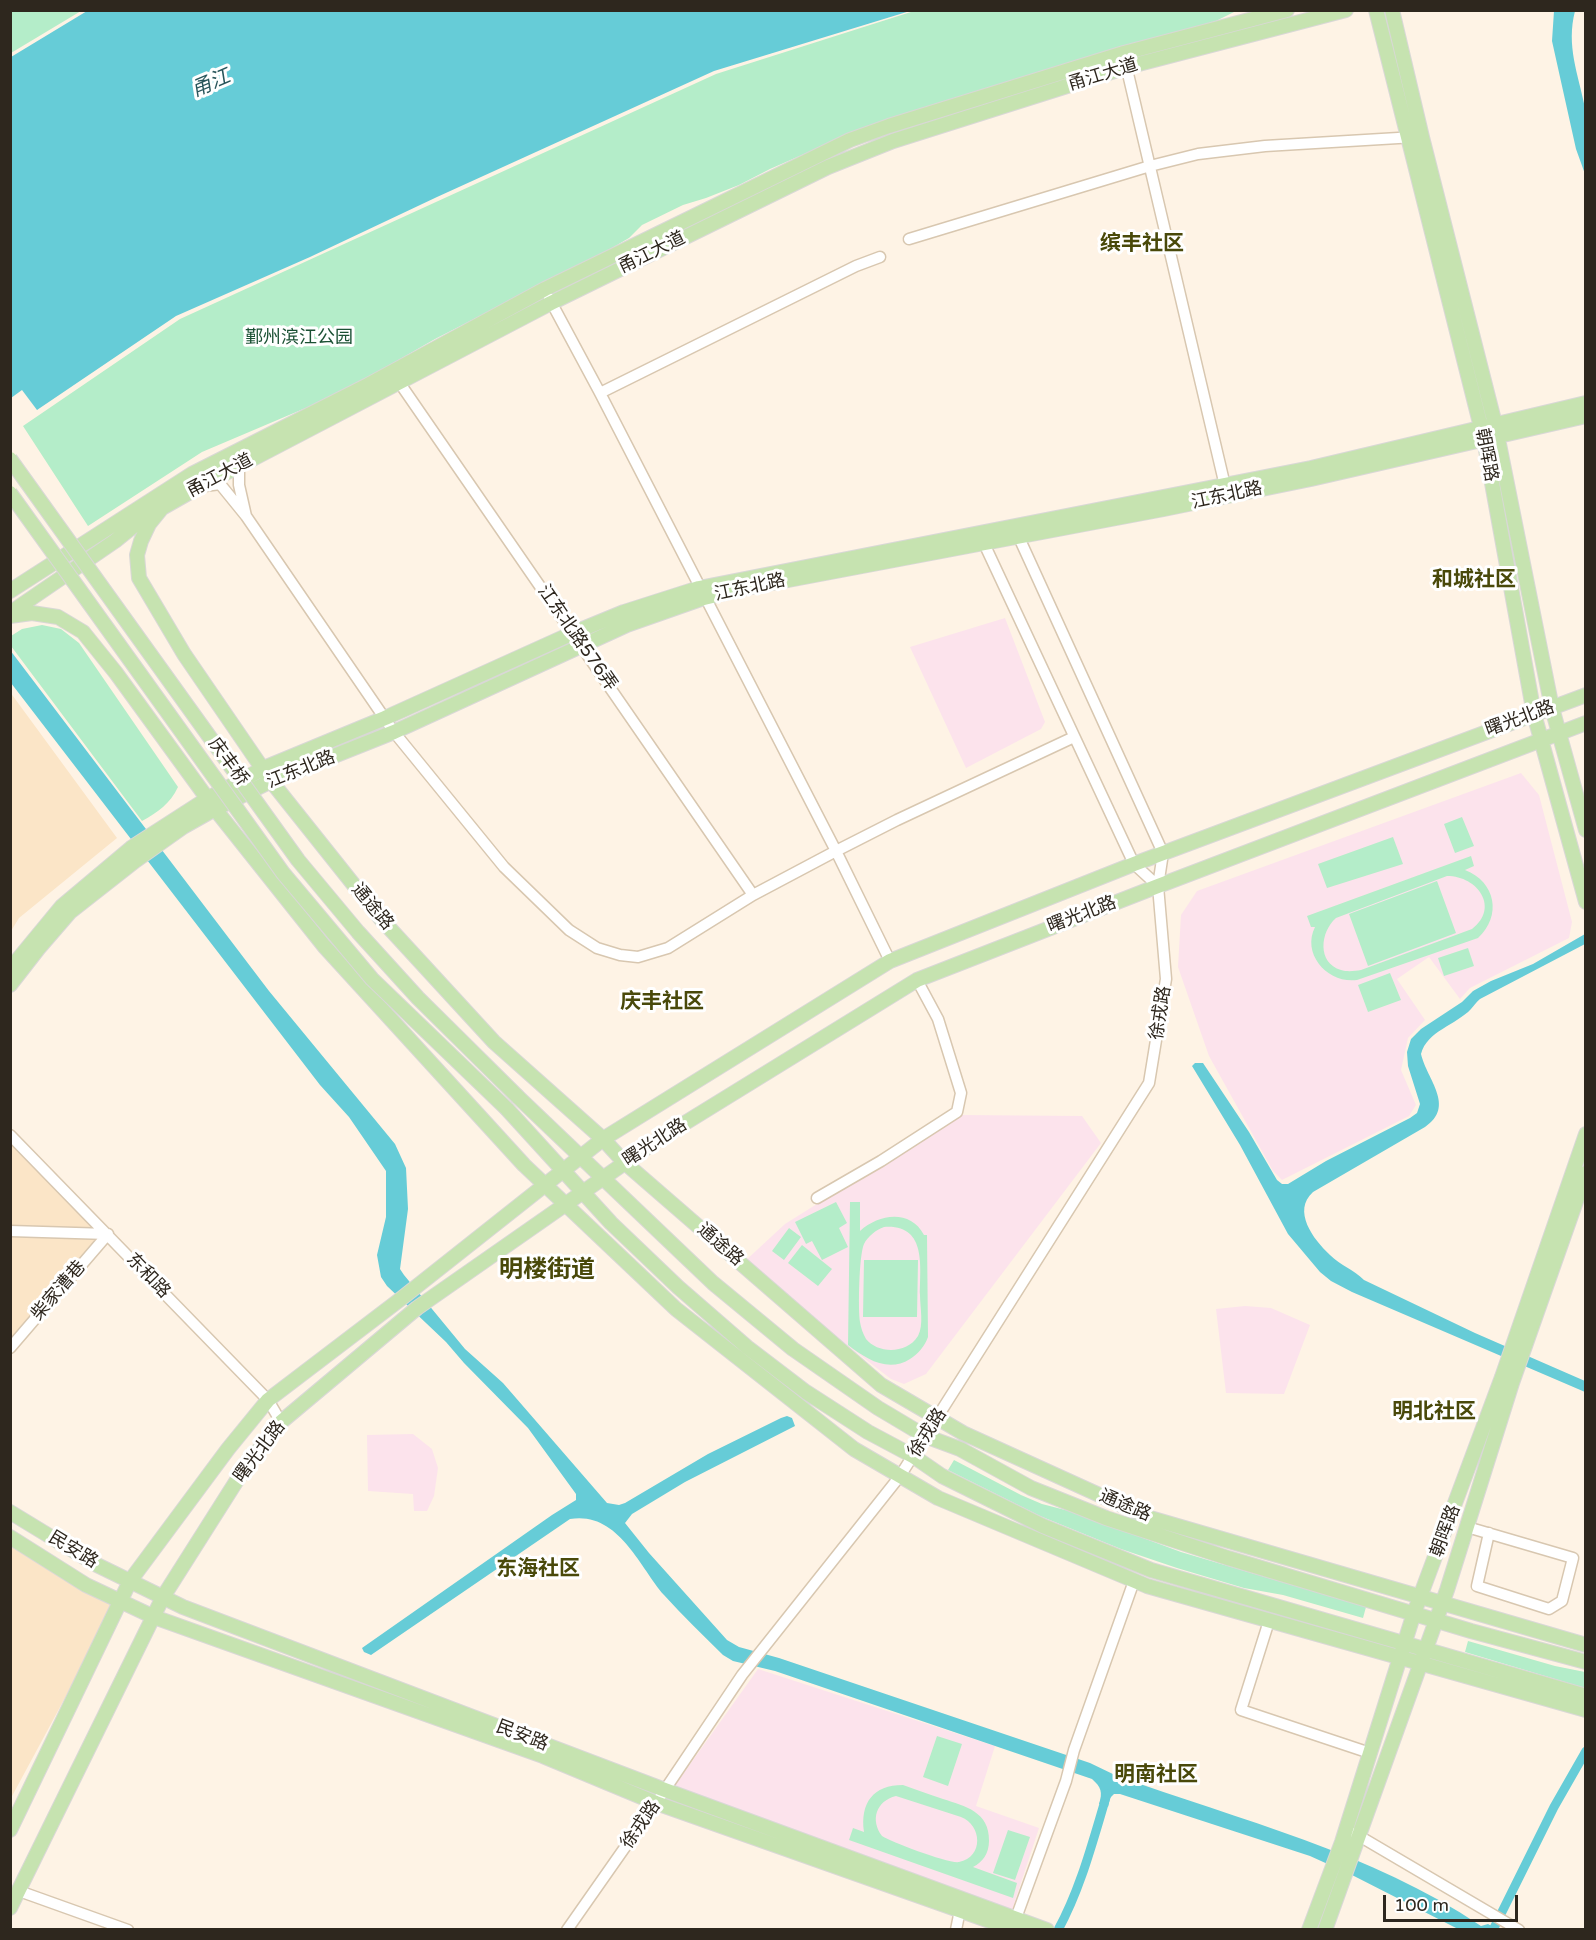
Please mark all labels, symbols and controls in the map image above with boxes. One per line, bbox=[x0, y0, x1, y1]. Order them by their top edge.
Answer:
street label: 甬江大道 bbox=[1065, 54, 1141, 96]
water label: 甬江 bbox=[188, 65, 234, 103]
street label: 甬江大道 bbox=[615, 228, 689, 278]
district label: 缤丰社区 bbox=[1100, 231, 1184, 257]
park label: 鄞州滨江公园 bbox=[245, 327, 353, 349]
street label: 朝晖路 bbox=[1470, 426, 1502, 484]
street label: 甬江大道 bbox=[183, 450, 257, 502]
street label: 江东北路 bbox=[1190, 478, 1264, 514]
district label: 和城社区 bbox=[1432, 567, 1516, 593]
street label: 江东北路 bbox=[713, 570, 787, 606]
street label: 江东北路576弄 bbox=[533, 581, 621, 695]
street label: 曙光北路 bbox=[1482, 697, 1558, 741]
street label: 庆丰桥 bbox=[203, 734, 253, 790]
street label: 江东北路 bbox=[264, 747, 338, 793]
street label: 通途路 bbox=[346, 879, 398, 935]
street label: 曙光北路 bbox=[1045, 892, 1119, 938]
street label: 徐戎路 bbox=[1146, 985, 1176, 1041]
district label: 庆丰社区 bbox=[620, 989, 704, 1015]
street label: 曙光北路 bbox=[619, 1114, 691, 1172]
street label: 通途路 bbox=[693, 1219, 747, 1271]
street label: 东和路 bbox=[121, 1249, 175, 1303]
street label: 柴家漕巷 bbox=[27, 1257, 91, 1325]
district label: 明楼街道 bbox=[499, 1257, 595, 1285]
district label: 明北社区 bbox=[1392, 1399, 1476, 1425]
street label: 徐戎路 bbox=[904, 1404, 952, 1462]
street label: 曙光北路 bbox=[230, 1417, 290, 1487]
street label: 通途路 bbox=[1096, 1486, 1154, 1526]
street label: 朝晖路 bbox=[1427, 1502, 1465, 1560]
street label: 民安路 bbox=[44, 1527, 102, 1573]
district label: 东海社区 bbox=[496, 1556, 580, 1582]
street label: 民安路 bbox=[493, 1716, 551, 1756]
district label: 明南社区 bbox=[1114, 1762, 1198, 1788]
street label: 徐戎路 bbox=[617, 1797, 665, 1853]
scale bar bbox=[1386, 1883, 1521, 1921]
text: 100 m bbox=[1394, 1894, 1449, 1916]

